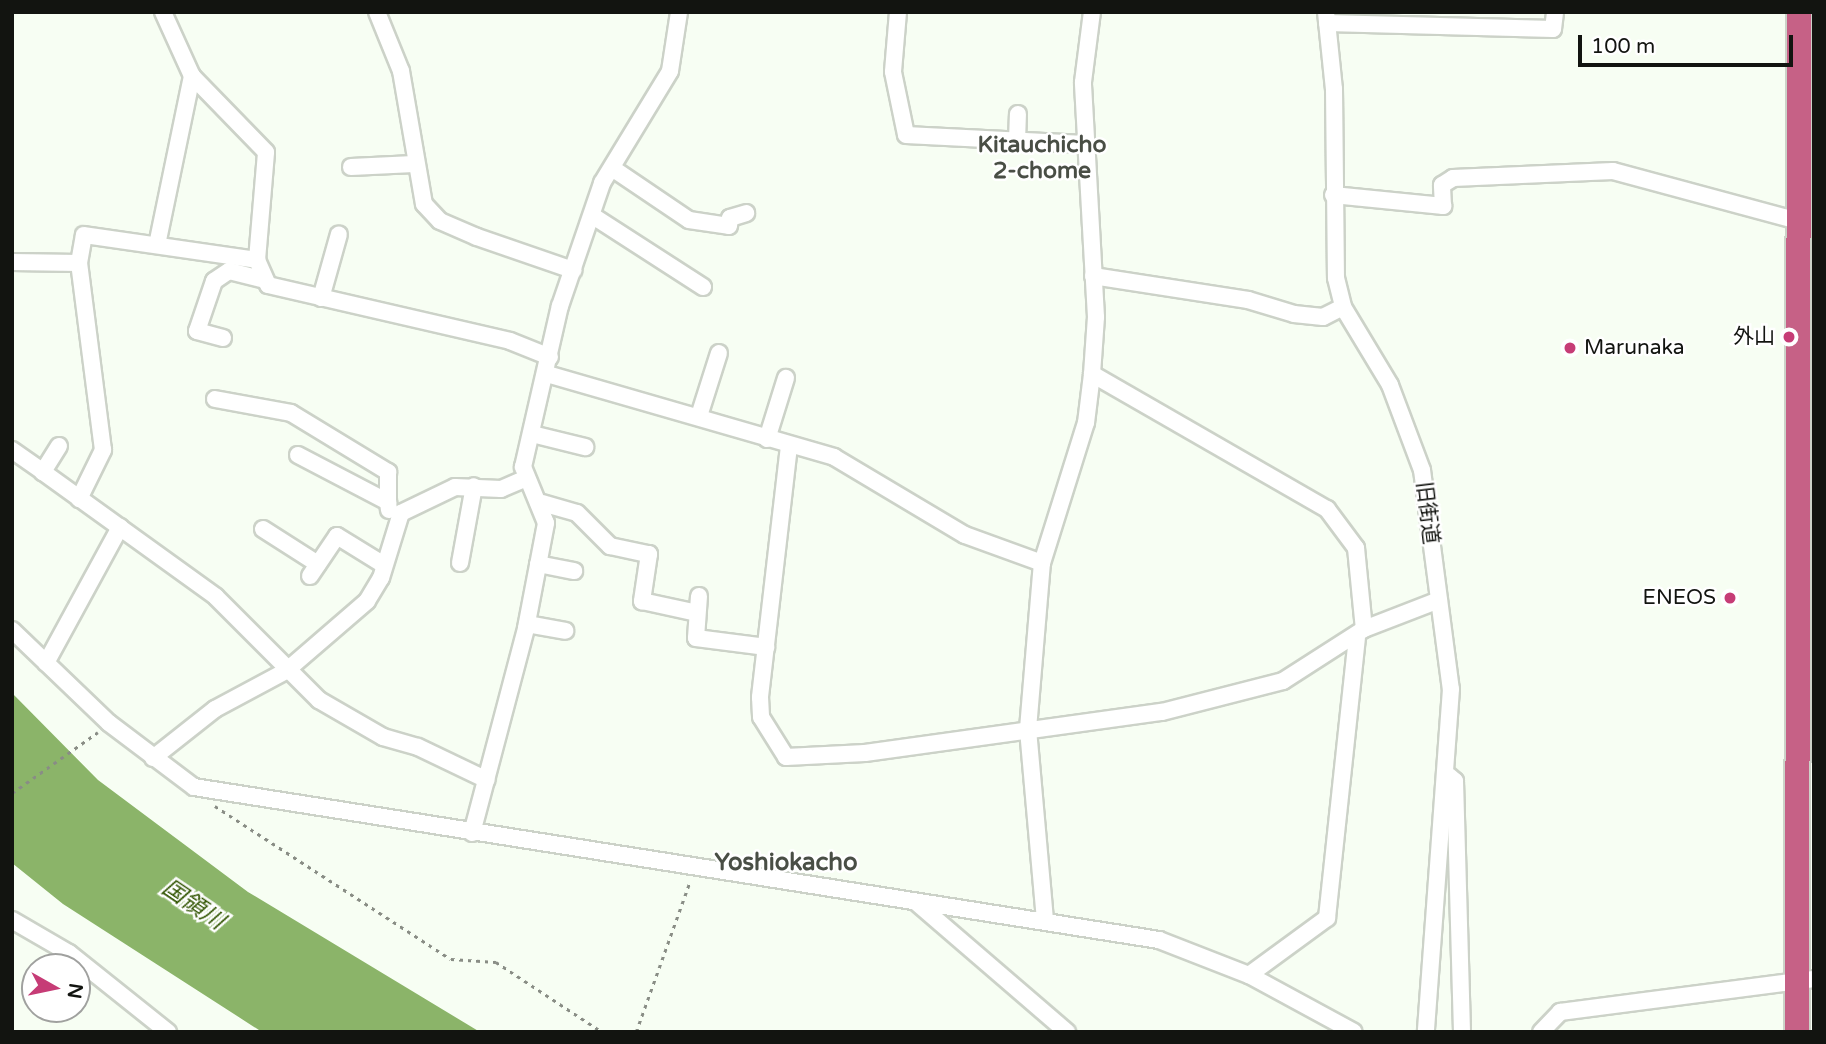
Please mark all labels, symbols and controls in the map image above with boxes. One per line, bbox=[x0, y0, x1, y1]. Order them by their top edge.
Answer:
scale bar bbox=[1581, 21, 1796, 65]
text: 100 m bbox=[1591, 34, 1655, 59]
district label: Kitauchicho 2-chome bbox=[977, 131, 1107, 185]
place label: 外山 bbox=[1733, 324, 1775, 350]
marker: 外山 bbox=[1781, 329, 1797, 345]
place label: Marunaka bbox=[1584, 335, 1685, 361]
marker: Marunaka bbox=[1562, 340, 1578, 356]
street label: 旧街道 bbox=[1411, 480, 1443, 546]
place label: ENEOS bbox=[1643, 585, 1716, 611]
marker: ENEOS bbox=[1722, 590, 1738, 606]
district label: Yoshiokacho bbox=[714, 849, 858, 877]
water label: 国領川 bbox=[157, 874, 229, 936]
north arrow bbox=[21, 953, 91, 1023]
text: N bbox=[63, 982, 87, 1000]

